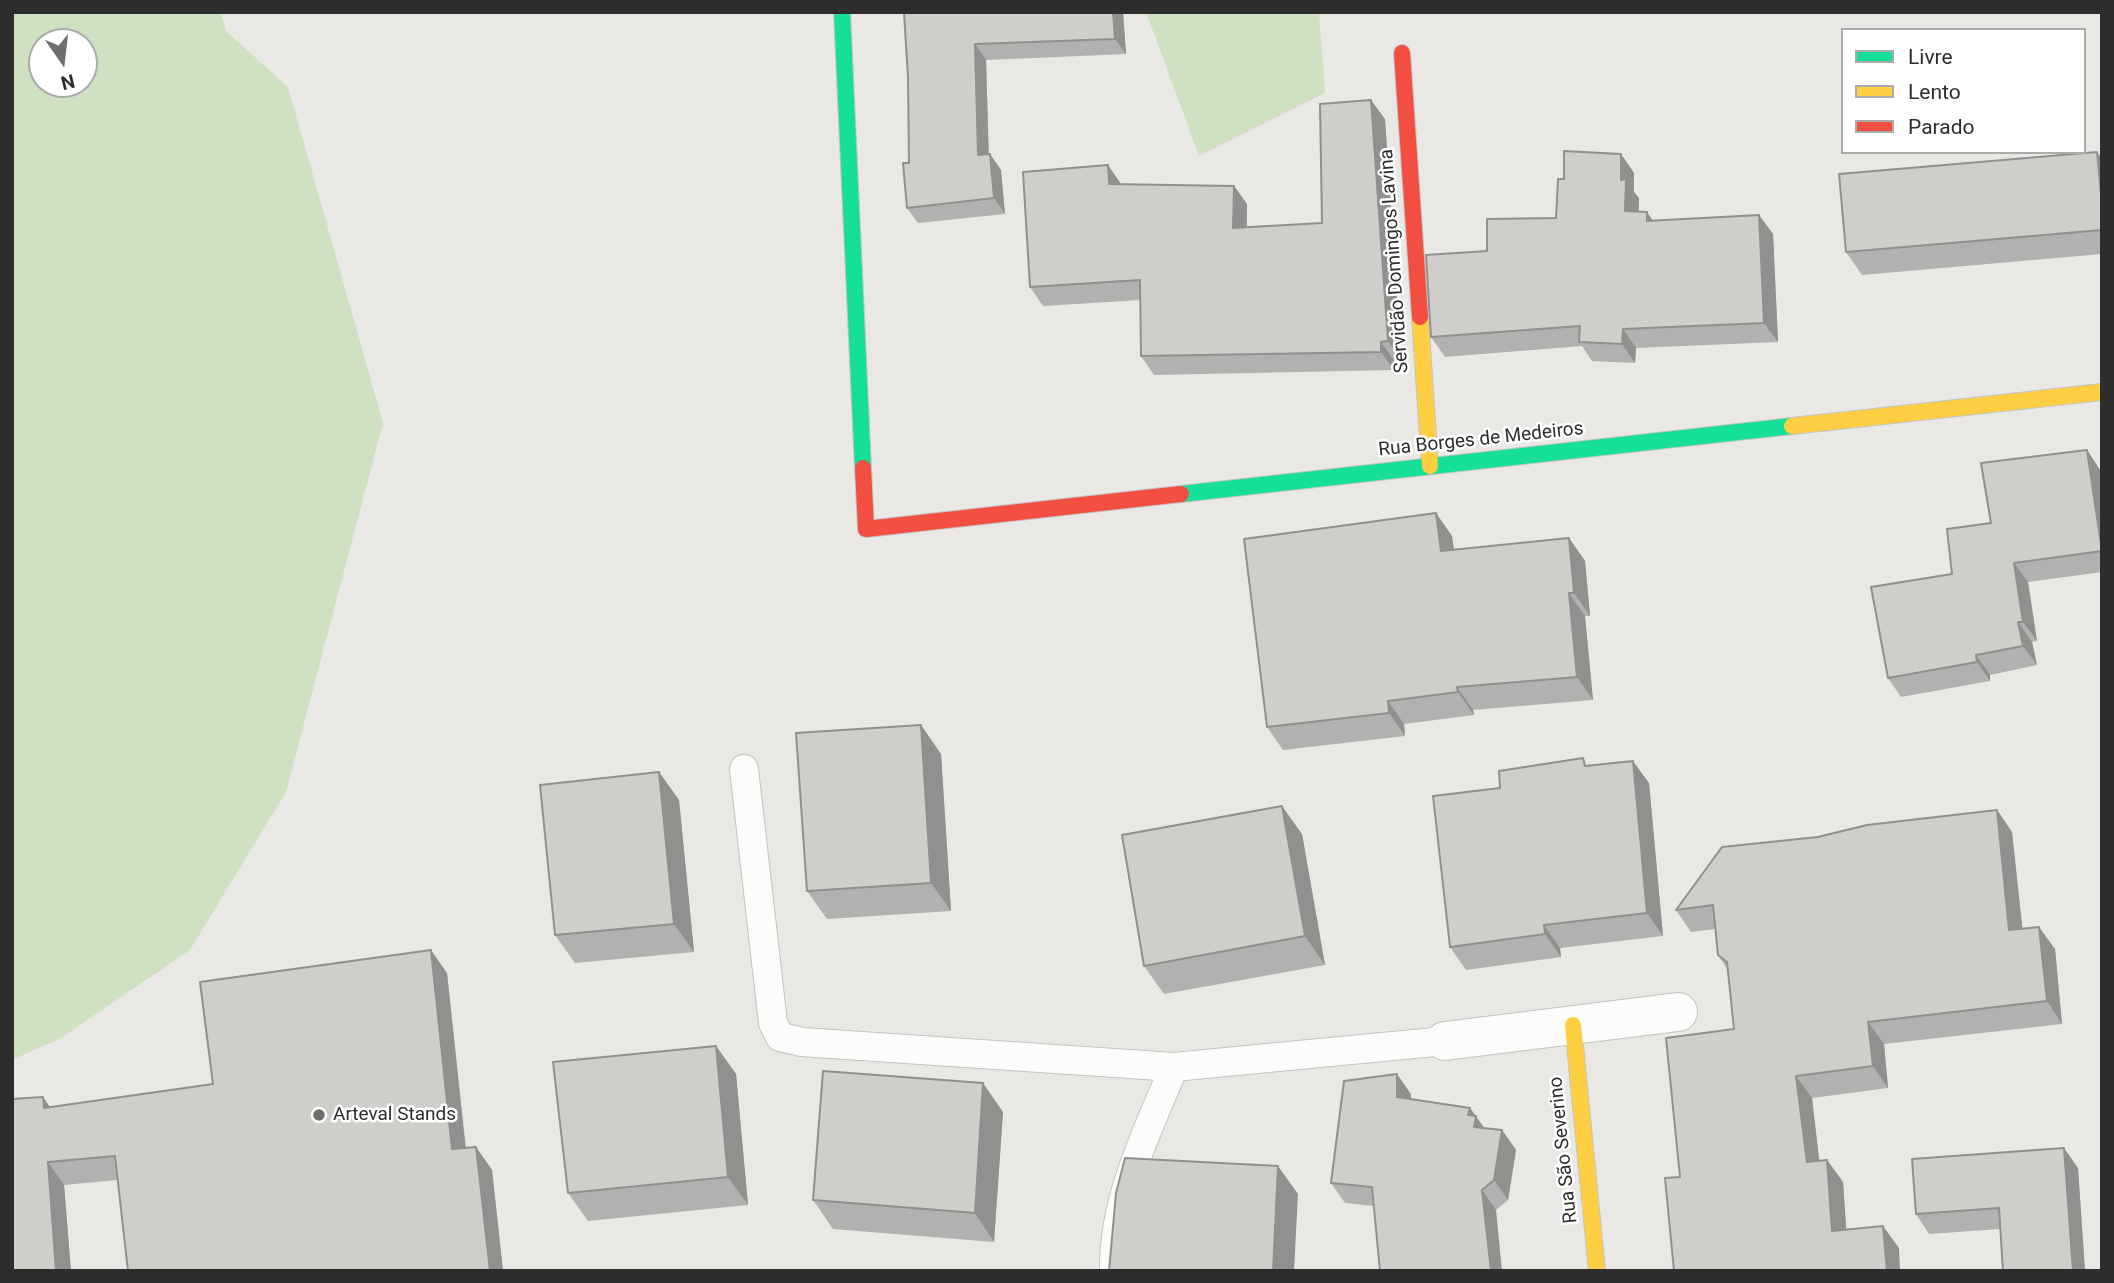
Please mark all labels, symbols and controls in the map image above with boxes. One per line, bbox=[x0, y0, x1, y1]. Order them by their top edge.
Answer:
north arrow bbox=[28, 28, 98, 98]
legend bbox=[1841, 28, 2086, 154]
text: Livre bbox=[1908, 45, 1953, 69]
text: N bbox=[58, 69, 77, 95]
text: Lento bbox=[1908, 80, 1961, 104]
text: Parado bbox=[1908, 115, 1975, 139]
street label: Servidão Domingos Lavina bbox=[1376, 148, 1414, 374]
street label: Rua Borges de Medeiros bbox=[1377, 418, 1585, 462]
street label: Rua São Severino bbox=[1545, 1076, 1583, 1224]
place label: Arteval Stands bbox=[333, 1104, 456, 1126]
marker: Arteval Stands bbox=[311, 1107, 327, 1123]

